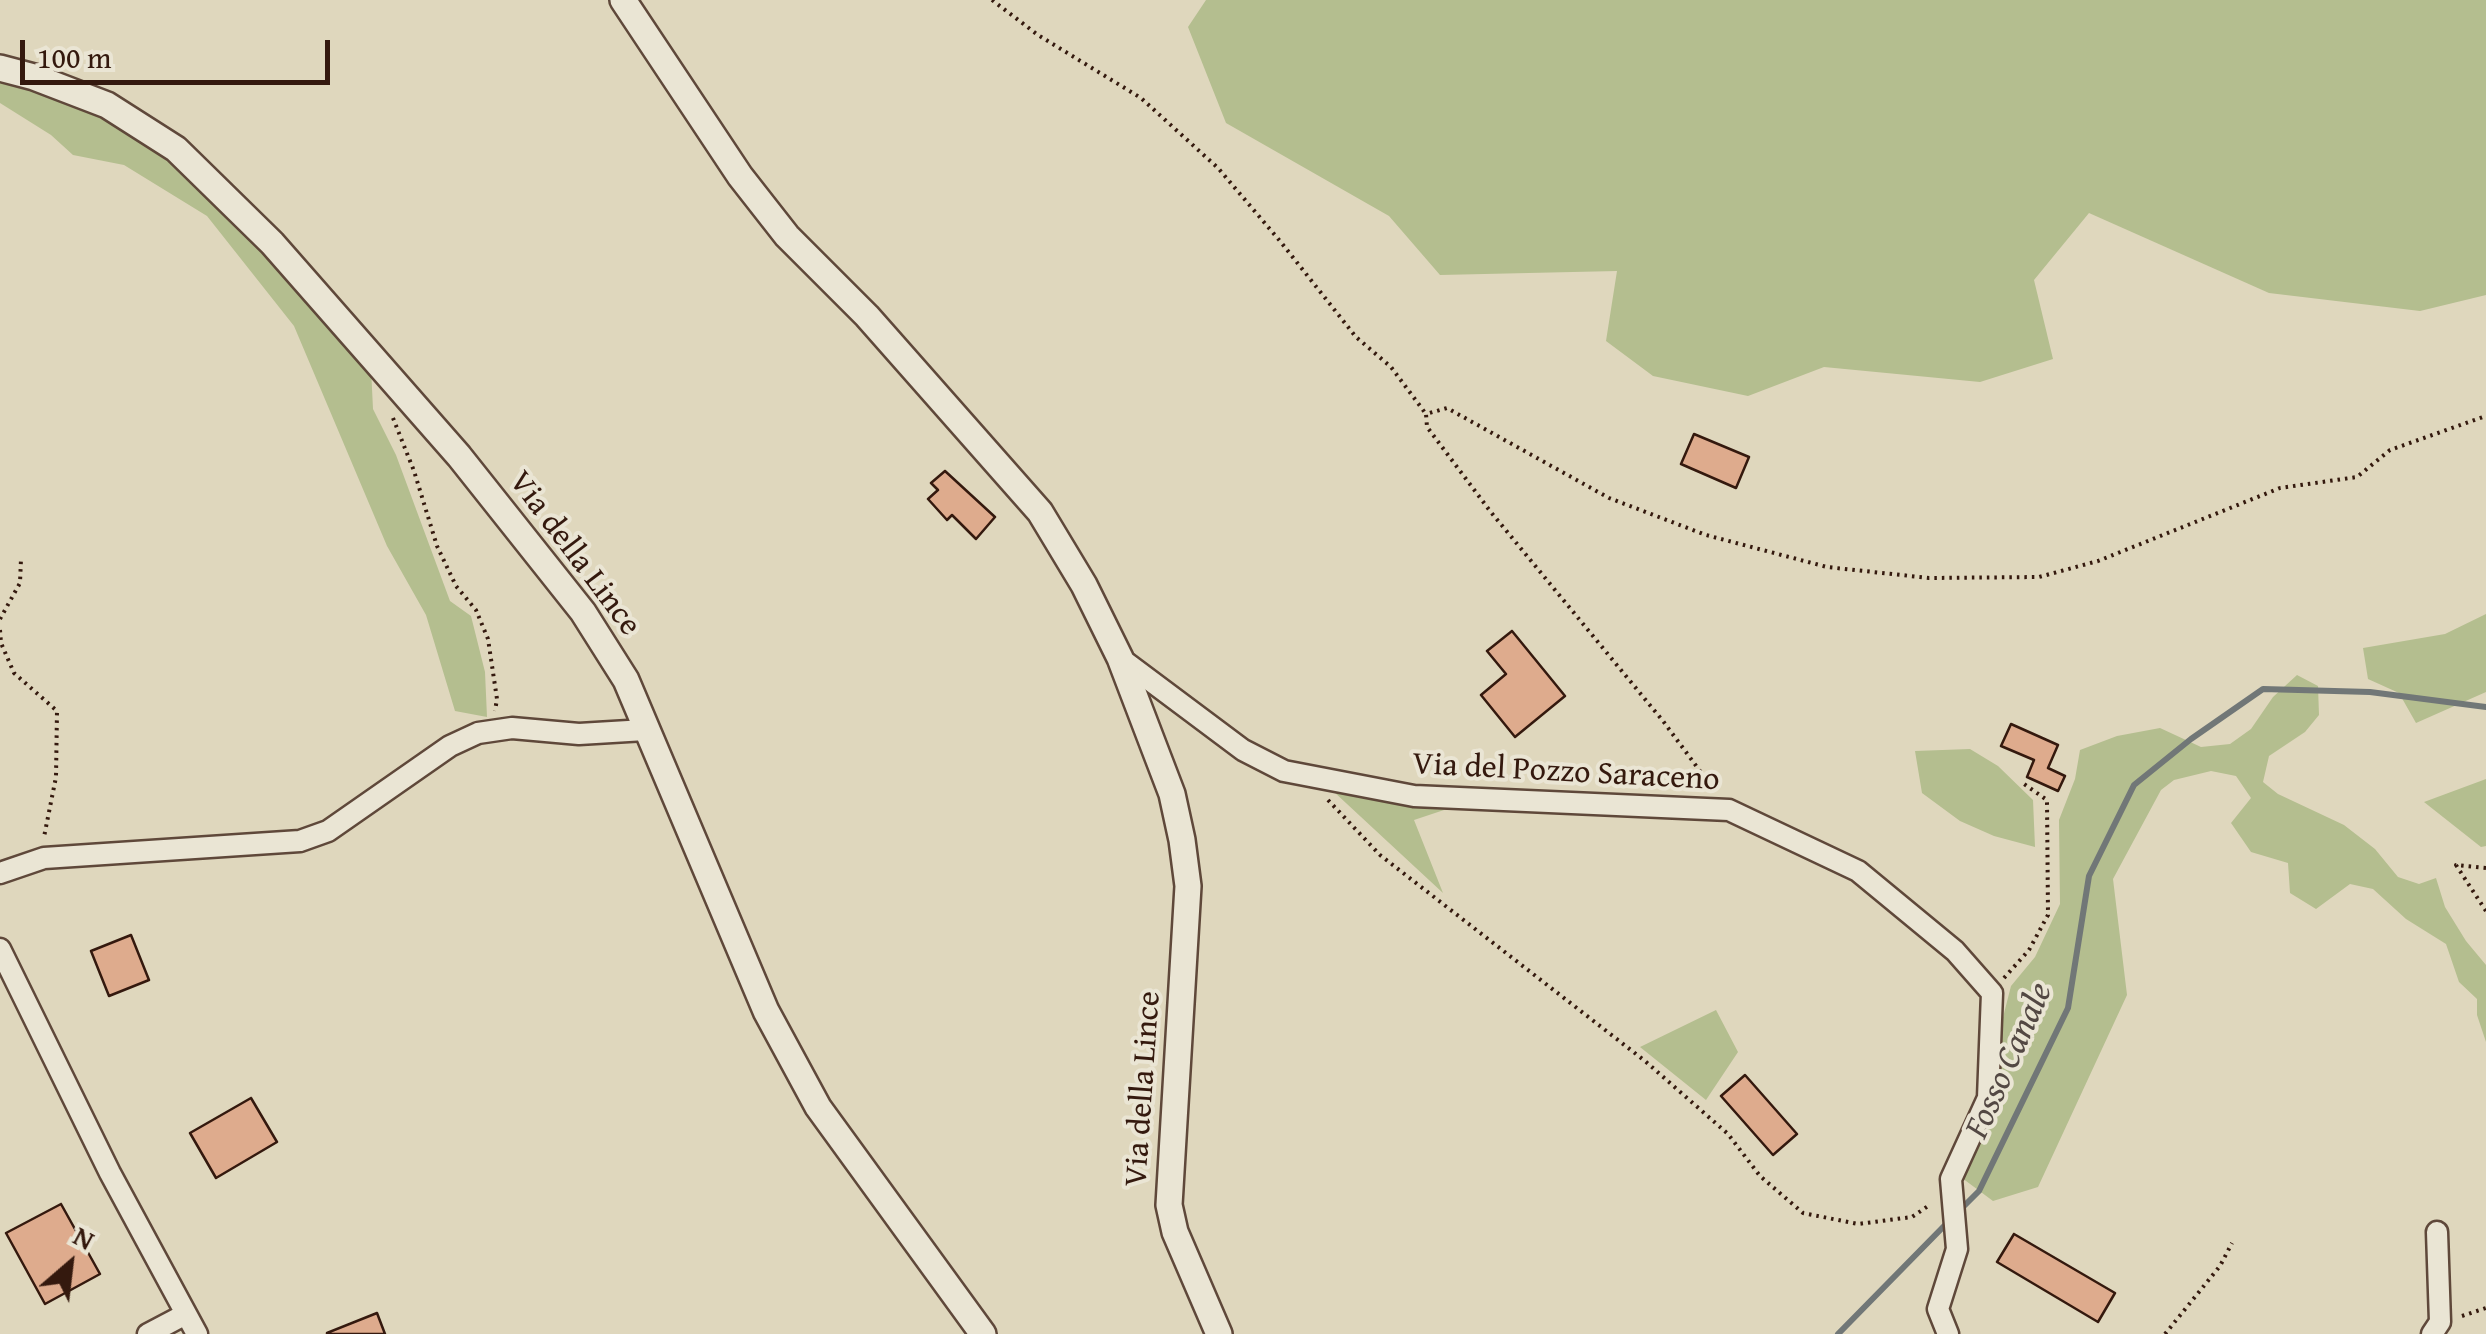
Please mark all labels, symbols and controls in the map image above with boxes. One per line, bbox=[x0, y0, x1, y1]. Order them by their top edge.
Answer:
scale bar bbox=[25, 20, 335, 82]
text: 100 m bbox=[37, 35, 111, 79]
street label: Via della Lince bbox=[500, 464, 648, 644]
street label: Via del Pozzo Saraceno bbox=[1412, 746, 1720, 800]
water label: Fosso Canale bbox=[1957, 976, 2063, 1146]
street label: Via della Lince bbox=[1118, 990, 1170, 1188]
north arrow bbox=[20, 1214, 120, 1314]
text: N bbox=[66, 1215, 102, 1260]

